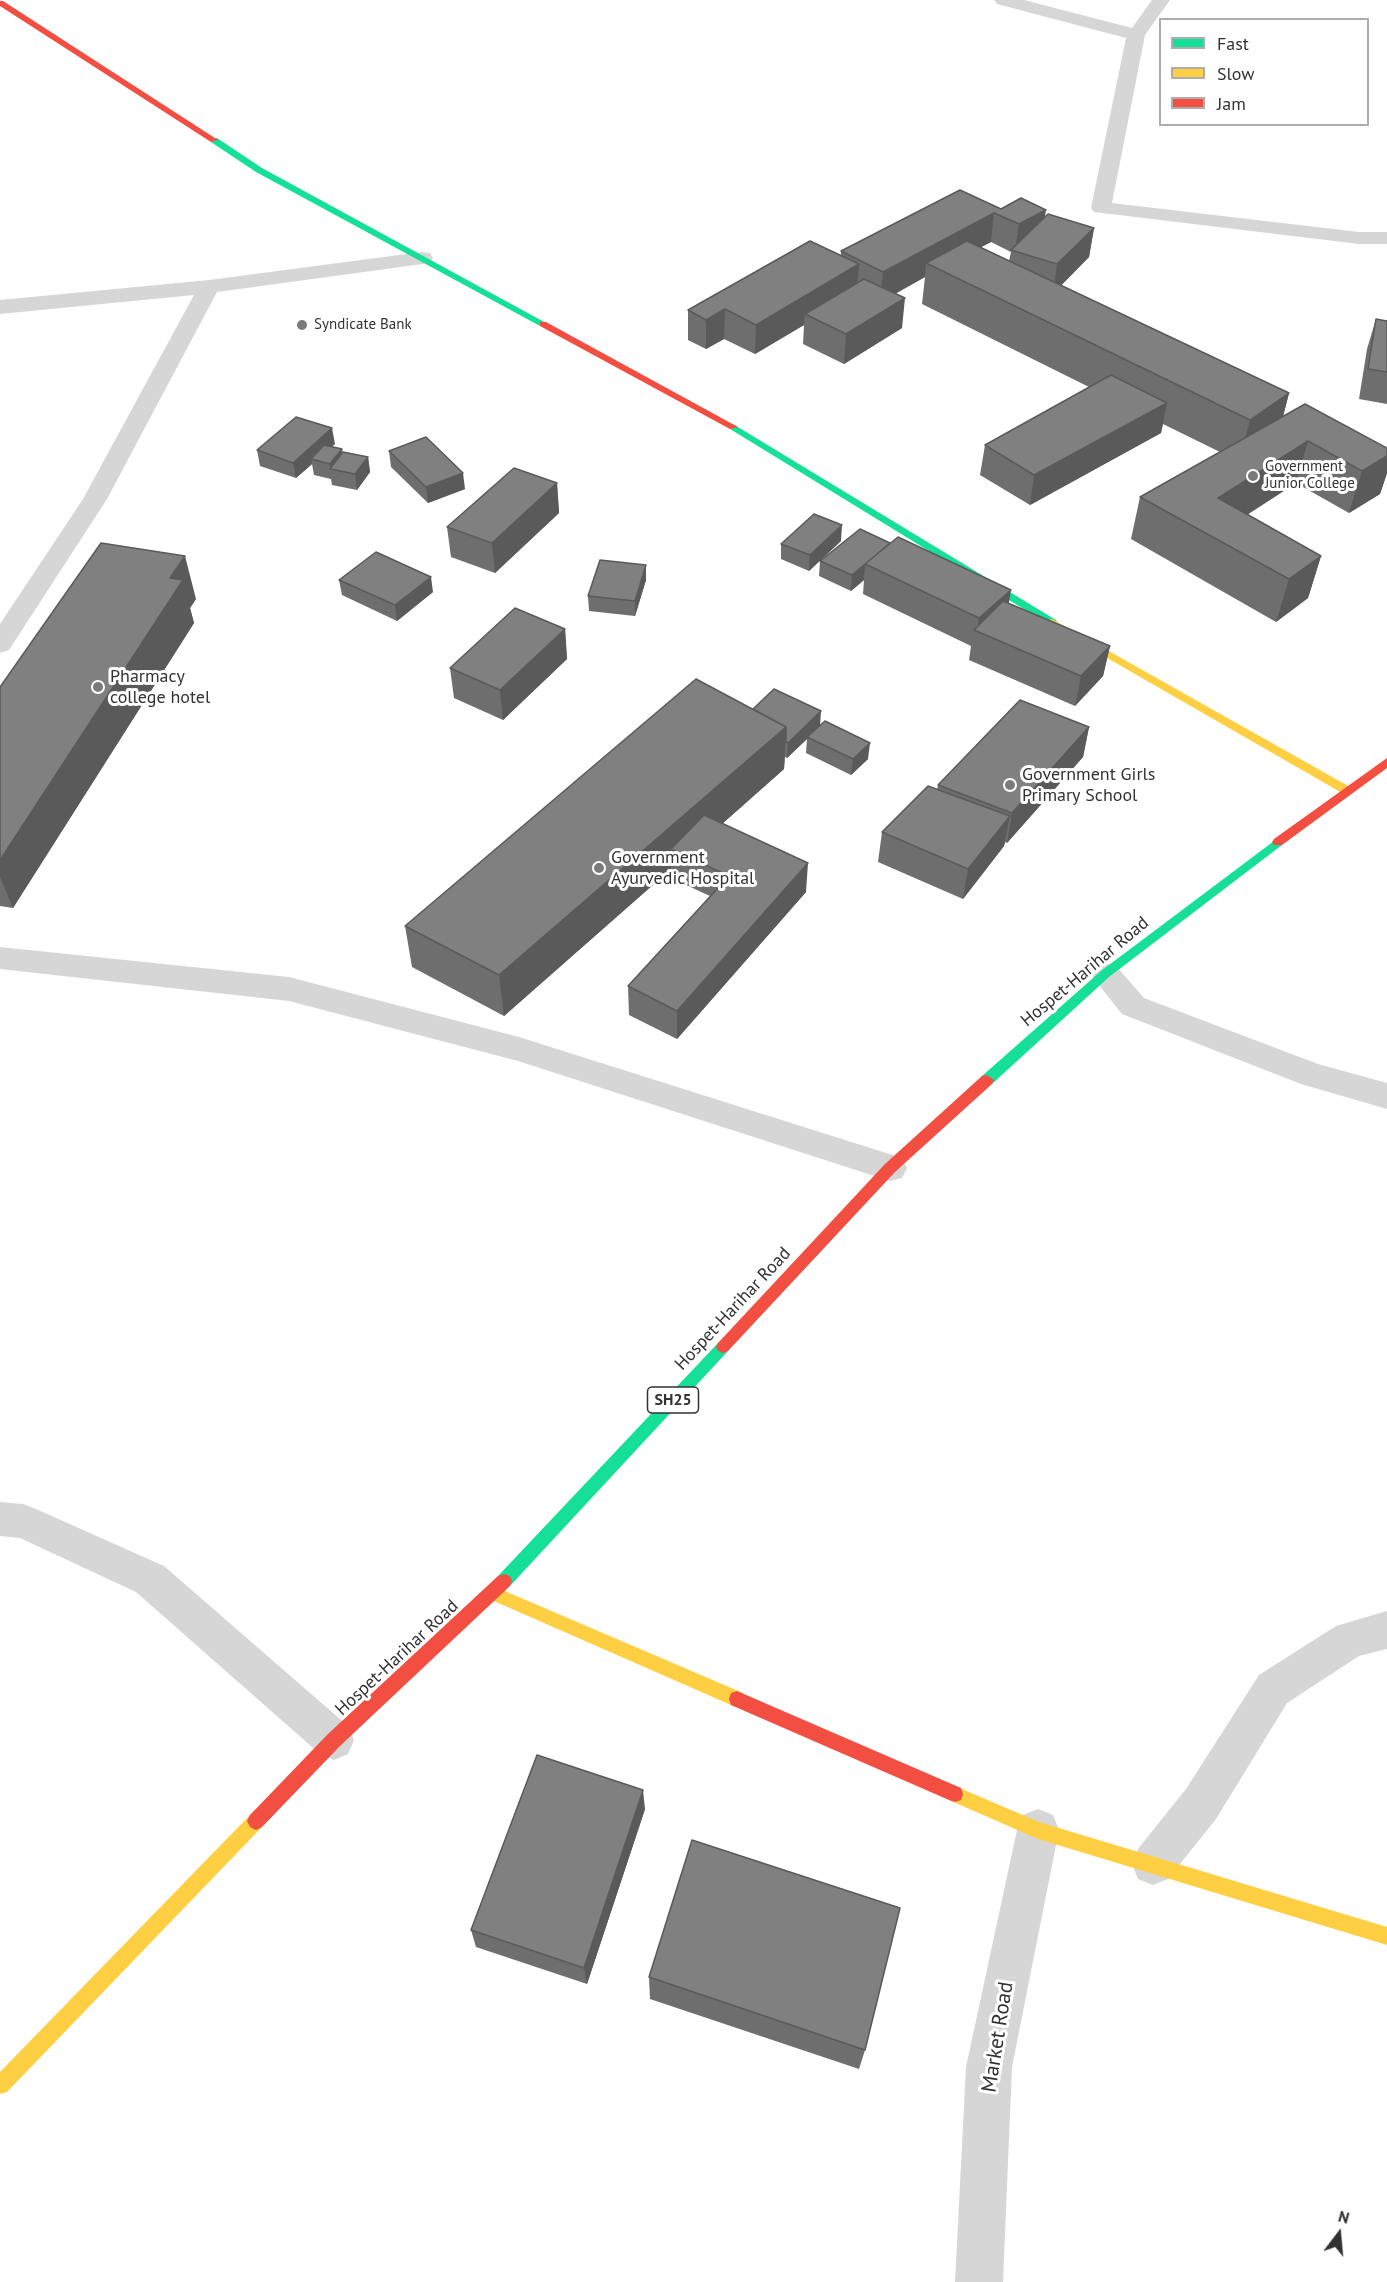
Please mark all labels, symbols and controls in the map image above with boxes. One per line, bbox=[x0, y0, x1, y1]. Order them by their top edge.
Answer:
legend bbox=[1159, 18, 1369, 126]
text: Fast bbox=[1217, 32, 1249, 55]
text: Slow bbox=[1217, 62, 1255, 85]
text: Jam bbox=[1217, 92, 1246, 115]
place label: Syndicate Bank bbox=[314, 316, 412, 334]
marker: Syndicate Bank bbox=[295, 318, 309, 332]
place label: Government Junior College bbox=[1265, 458, 1355, 493]
marker: Government Junior College bbox=[1246, 469, 1260, 483]
place label: Pharmacy college hotel bbox=[110, 666, 210, 708]
marker: Pharmacy college hotel bbox=[91, 680, 105, 694]
place label: Government Girls Primary School bbox=[1022, 764, 1155, 806]
marker: Government Girls Primary School bbox=[1003, 778, 1017, 792]
place label: Government Ayurvedic Hospital bbox=[611, 847, 754, 890]
marker: Government Ayurvedic Hospital bbox=[592, 861, 606, 875]
street label: Hospet-Harihar Road bbox=[1017, 912, 1153, 1032]
street label: Hospet-Harihar Road bbox=[671, 1243, 795, 1375]
road number: SH25 bbox=[648, 1387, 698, 1413]
street label: Hospet-Harihar Road bbox=[331, 1596, 463, 1720]
street label: Market Road bbox=[977, 1980, 1019, 2094]
north arrow bbox=[1309, 2204, 1369, 2264]
text: N bbox=[1336, 2206, 1352, 2228]

